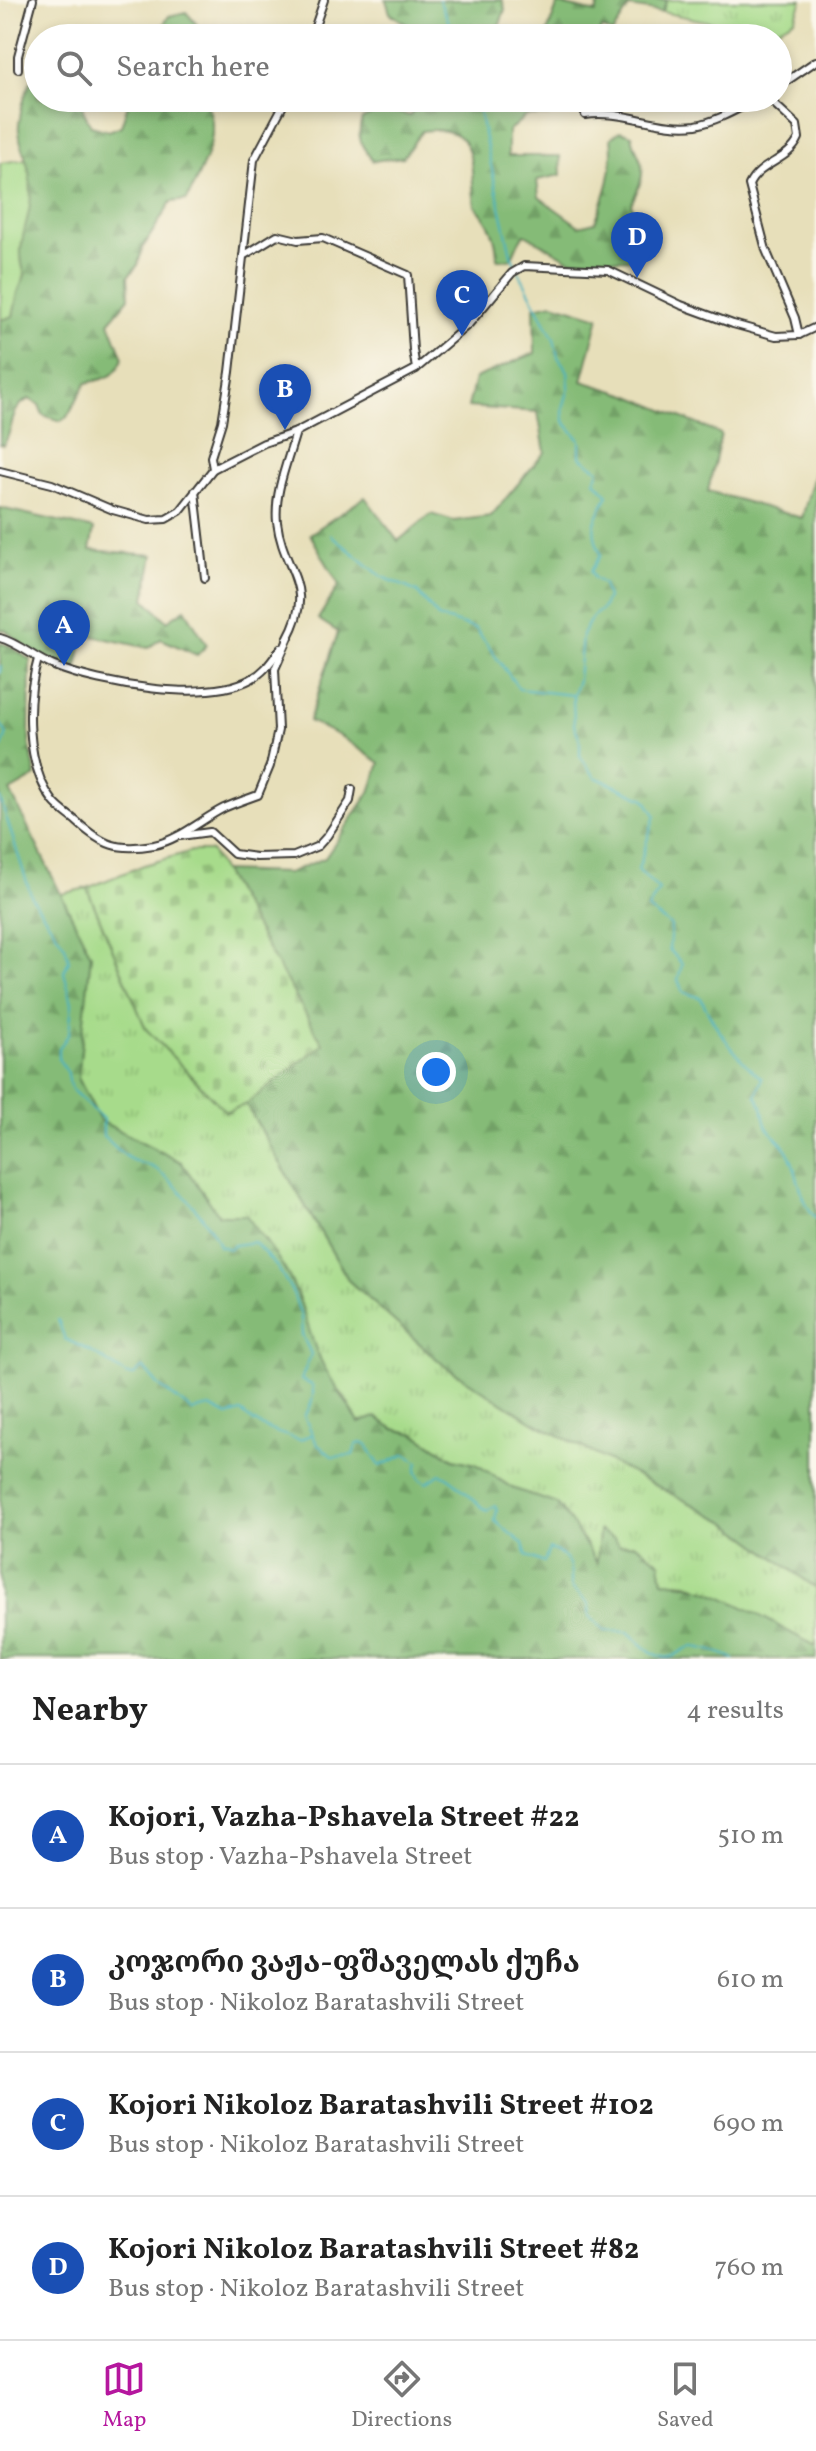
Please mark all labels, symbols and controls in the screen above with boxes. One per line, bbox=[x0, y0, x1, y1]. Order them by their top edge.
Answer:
search box bbox=[24, 24, 792, 112]
icon: search bbox=[52, 46, 96, 90]
text: Search here bbox=[116, 47, 270, 89]
pin: D bbox=[611, 212, 663, 278]
pin: C bbox=[436, 270, 488, 336]
pin: B bbox=[259, 364, 311, 430]
pin: A bbox=[38, 600, 90, 666]
your location bbox=[416, 1052, 456, 1092]
text: Nearby bbox=[32, 1688, 148, 1735]
text: 4 results bbox=[686, 1693, 784, 1729]
text: Kojori, Vazha-Pshavela Street #22 bbox=[108, 1797, 580, 1839]
text: A bbox=[49, 1818, 67, 1854]
text: 510 m bbox=[718, 1818, 784, 1854]
text: Bus stop · Vazha-Pshavela Street bbox=[108, 1839, 472, 1875]
text: კოჯორი ვაჟა-ფშაველას ქუჩა bbox=[108, 1943, 580, 1985]
text: B bbox=[49, 1962, 67, 1998]
text: 610 m bbox=[717, 1962, 784, 1998]
text: Bus stop · Nikoloz Baratashvili Street bbox=[108, 1985, 524, 2021]
text: Kojori Nikoloz Baratashvili Street #102 bbox=[108, 2085, 654, 2127]
text: C bbox=[50, 2106, 66, 2142]
text: 690 m bbox=[713, 2106, 784, 2142]
text: Bus stop · Nikoloz Baratashvili Street bbox=[108, 2127, 524, 2163]
text: Kojori Nikoloz Baratashvili Street #82 bbox=[108, 2229, 639, 2271]
text: D bbox=[48, 2250, 68, 2286]
text: 760 m bbox=[714, 2250, 784, 2286]
text: Bus stop · Nikoloz Baratashvili Street bbox=[108, 2271, 524, 2307]
tab: Map bbox=[102, 2357, 146, 2436]
tab: Directions bbox=[351, 2357, 452, 2436]
tab: Saved bbox=[657, 2357, 714, 2436]

